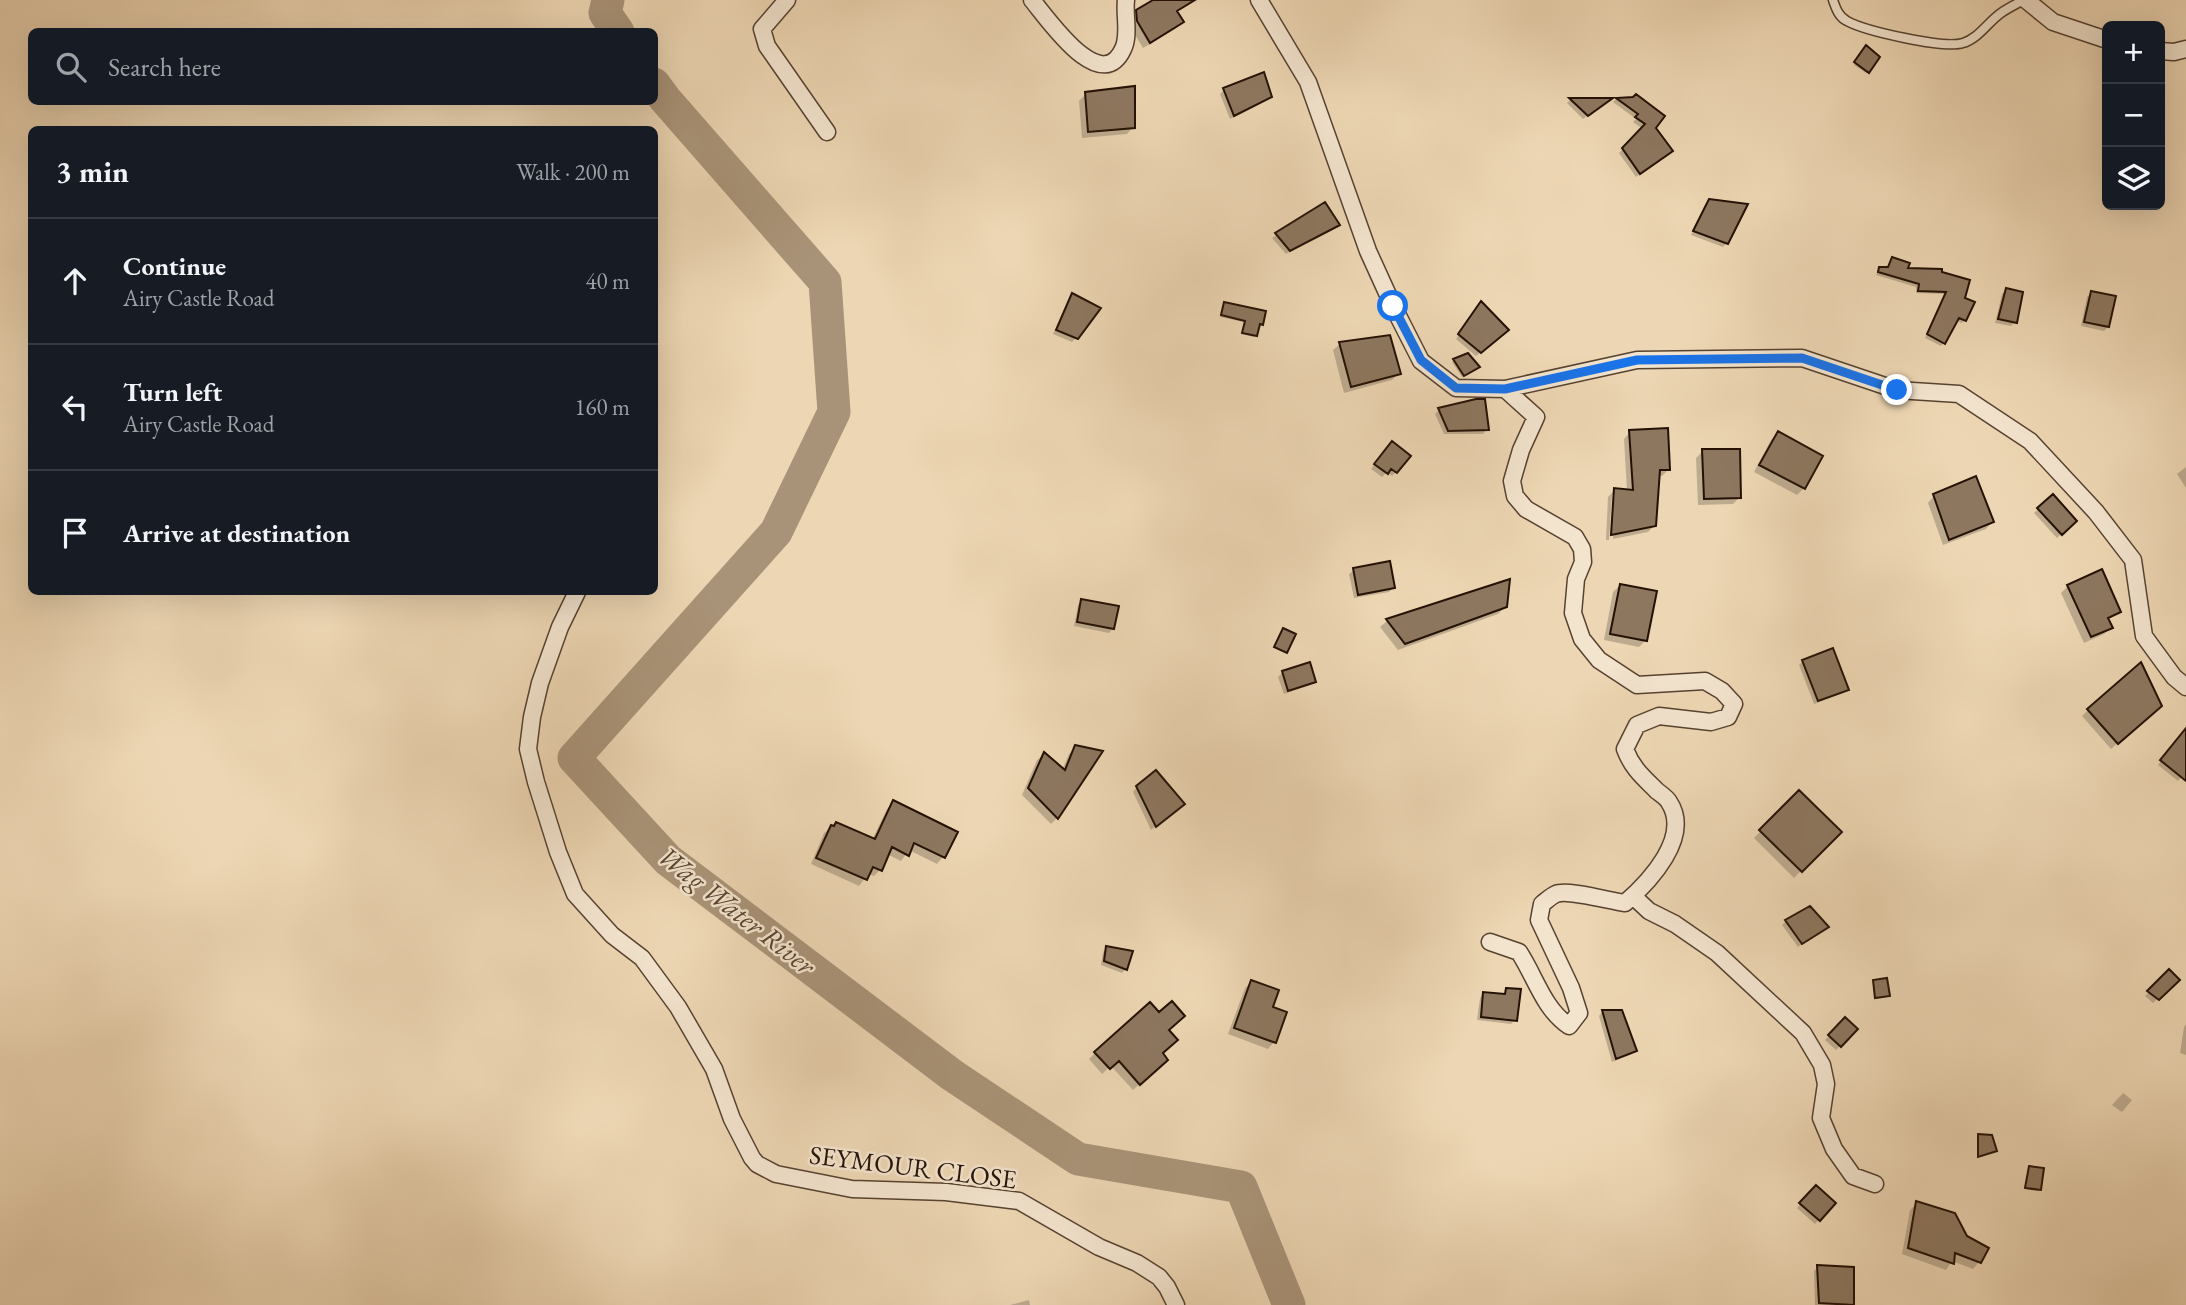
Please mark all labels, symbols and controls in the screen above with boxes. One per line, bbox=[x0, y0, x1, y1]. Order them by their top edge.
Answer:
map controls bbox=[2102, 21, 2165, 210]
button: + bbox=[2102, 21, 2165, 84]
search box bbox=[28, 28, 658, 105]
icon: search bbox=[52, 48, 90, 86]
text: Search here bbox=[108, 50, 221, 84]
button: − bbox=[2102, 84, 2165, 147]
button: layers bbox=[2102, 147, 2165, 210]
text: 3 min bbox=[56, 152, 129, 191]
text: Walk · 200 m bbox=[516, 157, 630, 187]
text: Continue bbox=[123, 249, 226, 283]
icon: ahead bbox=[56, 262, 94, 300]
text: 40 m bbox=[585, 266, 630, 296]
text: Airy Castle Road bbox=[123, 283, 274, 313]
route start bbox=[1377, 290, 1408, 321]
route end bbox=[1881, 374, 1912, 405]
text: Turn left bbox=[123, 375, 222, 409]
icon: left bbox=[56, 388, 94, 426]
text: 160 m bbox=[574, 392, 630, 422]
text: Airy Castle Road bbox=[123, 409, 274, 439]
icon: arrive bbox=[56, 514, 94, 552]
text: Arrive at destination bbox=[123, 516, 350, 550]
water label: Wag Water River bbox=[651, 837, 824, 983]
street label: SEYMOUR CLOSE bbox=[808, 1137, 1019, 1197]

